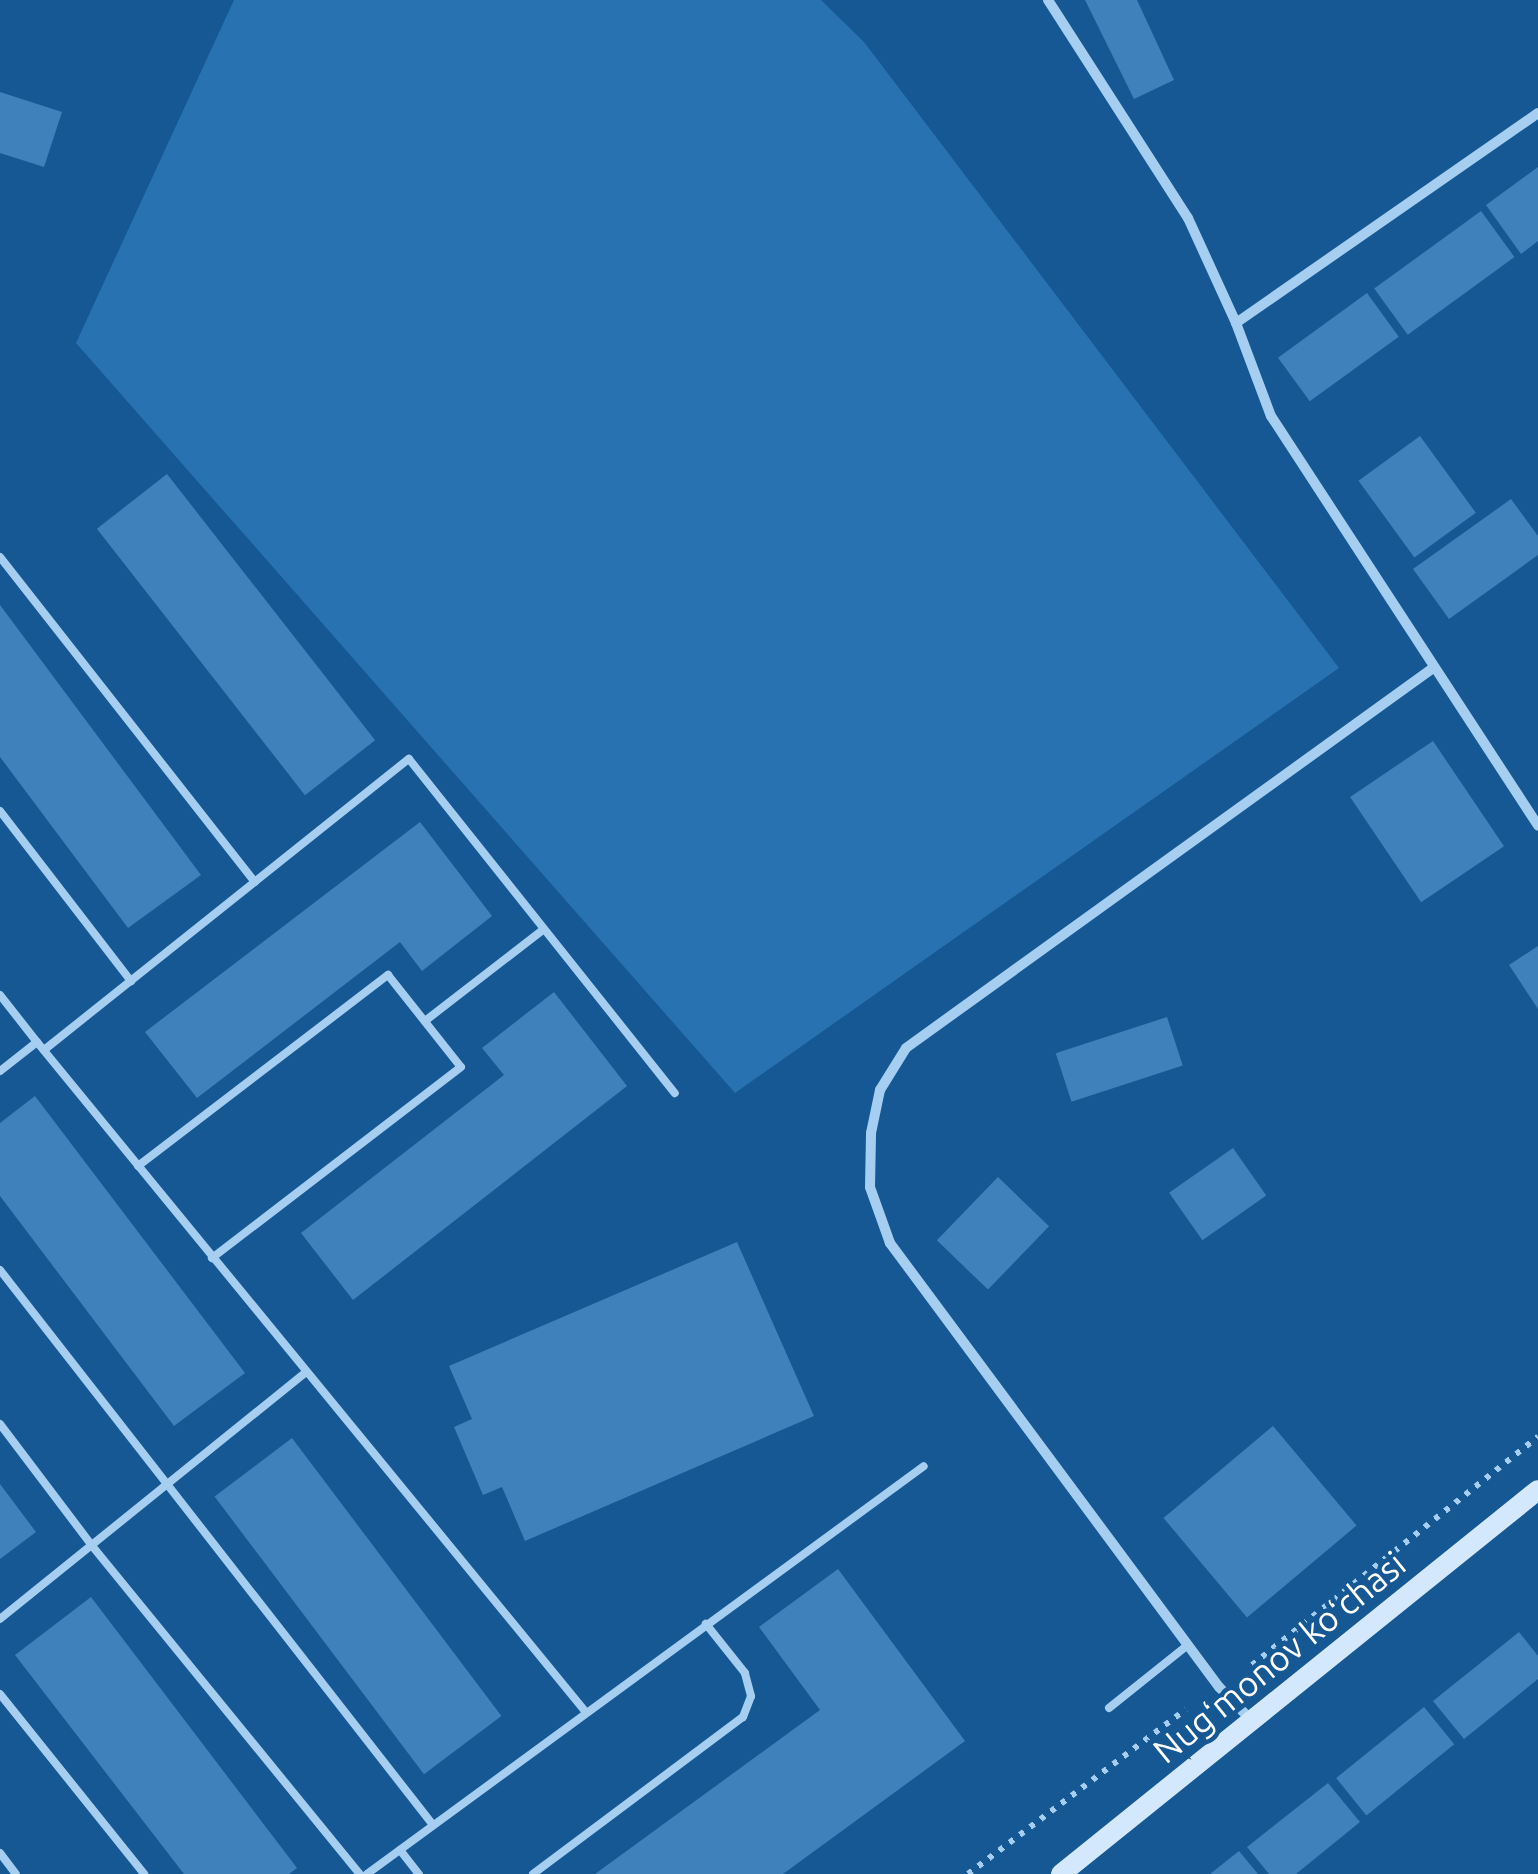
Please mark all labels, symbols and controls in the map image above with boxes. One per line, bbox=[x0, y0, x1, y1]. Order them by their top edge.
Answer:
street label: Nugʻmonov koʻchasi bbox=[1144, 1542, 1414, 1772]

